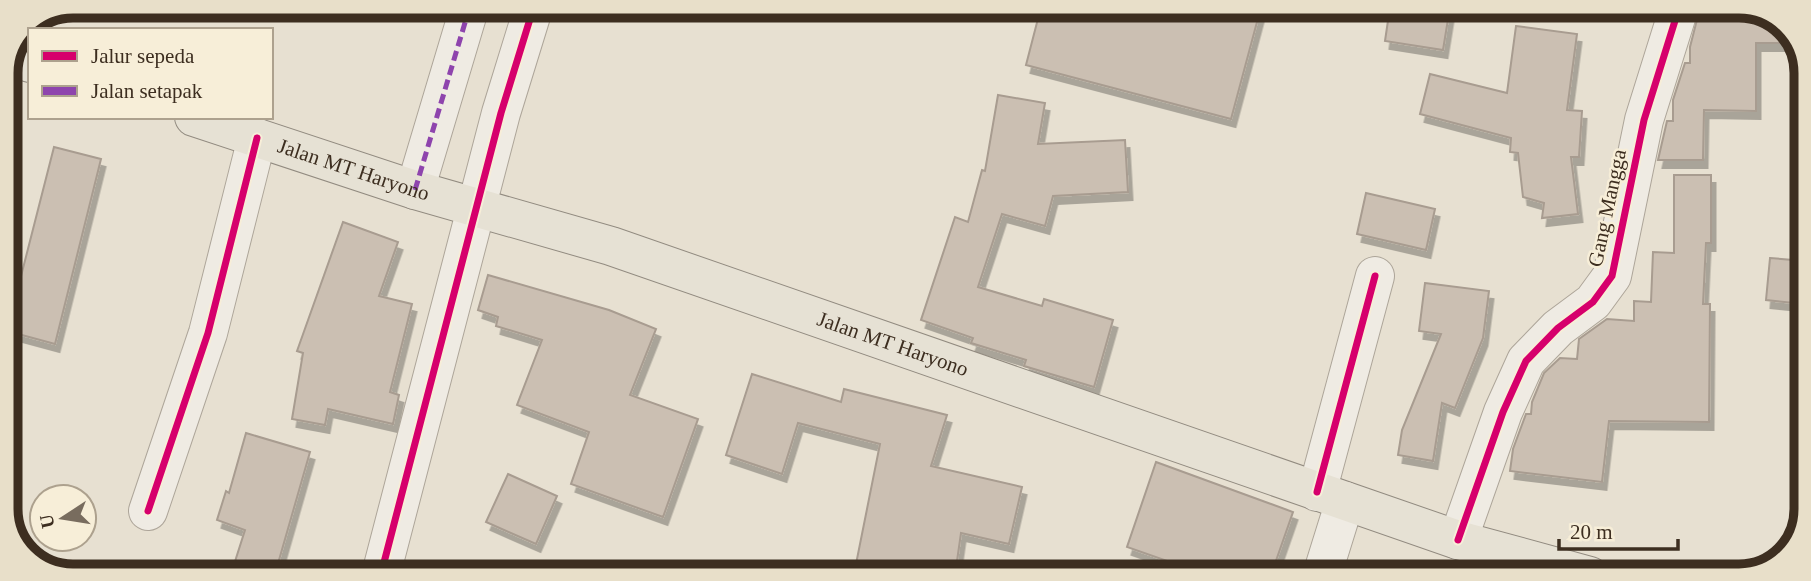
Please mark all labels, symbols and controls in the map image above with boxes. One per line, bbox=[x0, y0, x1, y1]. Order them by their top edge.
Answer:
legend bbox=[28, 28, 273, 119]
text: Jalur sepeda bbox=[91, 44, 195, 68]
text: Jalan setapak bbox=[91, 79, 203, 103]
street label: Jalan MT Haryono bbox=[275, 133, 432, 205]
street label: Gang Mangga bbox=[1583, 146, 1631, 269]
street label: Jalan MT Haryono bbox=[814, 307, 972, 381]
north arrow bbox=[28, 483, 98, 553]
scale bar bbox=[1559, 508, 1678, 552]
text: U bbox=[35, 512, 59, 530]
text: 20 m bbox=[1570, 520, 1613, 544]

